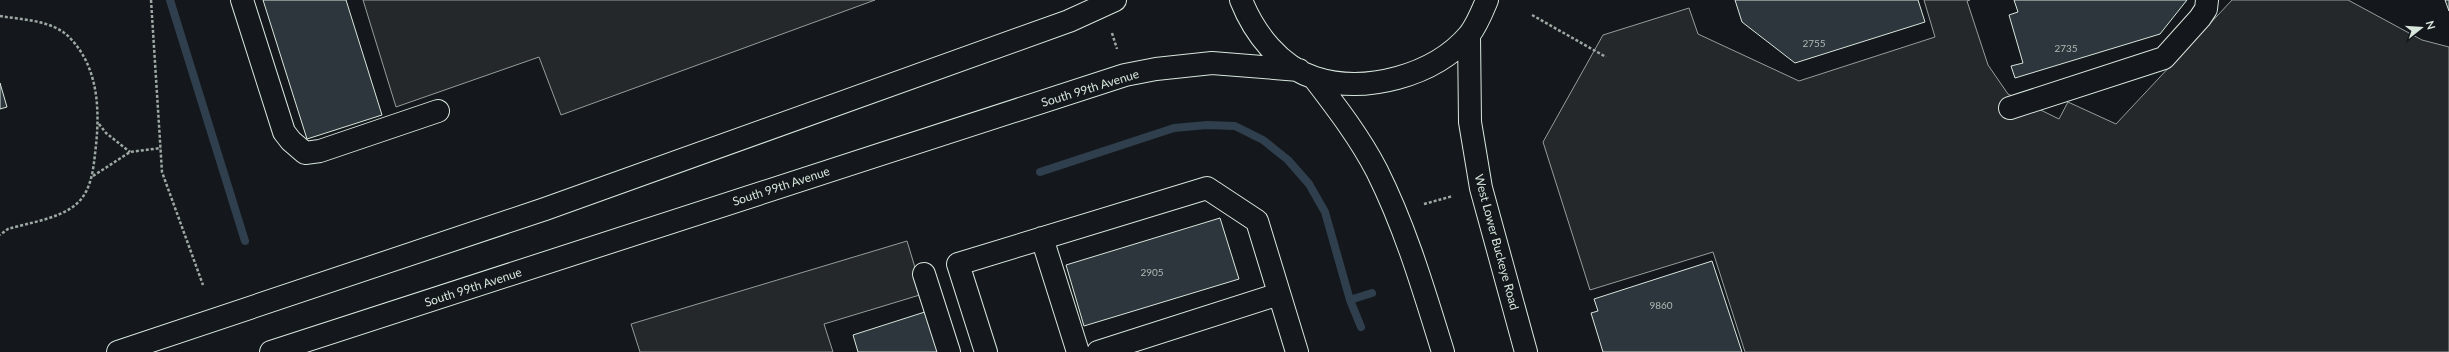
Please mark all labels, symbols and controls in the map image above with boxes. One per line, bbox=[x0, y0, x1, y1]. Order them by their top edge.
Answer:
north arrow bbox=[2401, 8, 2441, 48]
text: N bbox=[2424, 19, 2438, 31]
house number: 2755 bbox=[1802, 37, 1826, 49]
house number: 2735 bbox=[2054, 42, 2078, 54]
street label: South 99th Avenue bbox=[1039, 66, 1141, 110]
street label: South 99th Avenue bbox=[730, 163, 832, 209]
street label: West Lower Buckeye Road bbox=[1472, 172, 1522, 312]
street label: South 99th Avenue bbox=[422, 264, 524, 310]
house number: 2905 bbox=[1140, 266, 1164, 278]
house number: 9860 bbox=[1649, 299, 1673, 311]

